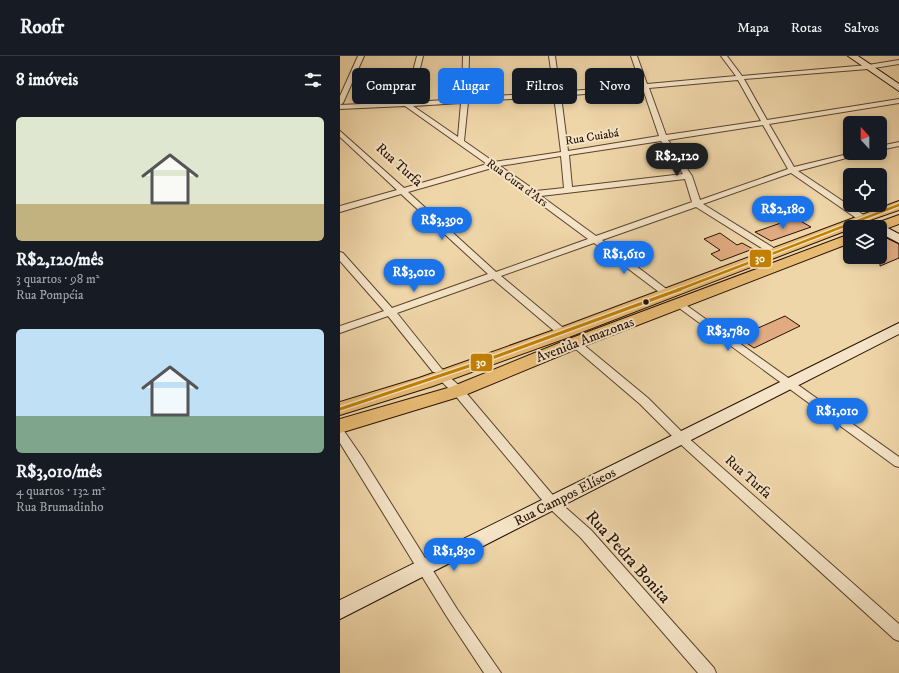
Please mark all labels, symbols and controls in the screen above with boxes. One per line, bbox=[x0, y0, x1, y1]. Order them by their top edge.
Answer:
text: Roofr bbox=[20, 16, 64, 39]
text: Mapa bbox=[737, 19, 769, 37]
text: Rotas bbox=[791, 19, 822, 37]
text: Salvos bbox=[844, 19, 879, 37]
chip: Comprar bbox=[352, 68, 430, 104]
chip: Alugar bbox=[438, 68, 504, 104]
chip: Filtros bbox=[512, 68, 577, 104]
chip: Novo bbox=[585, 68, 644, 104]
text: 8 imóveis bbox=[16, 69, 78, 91]
icon: filters bbox=[302, 69, 324, 91]
north arrow bbox=[843, 116, 887, 160]
map controls bbox=[843, 116, 887, 264]
street label: Rua Cuiabá bbox=[564, 125, 621, 149]
street label: Rua Turfa bbox=[372, 139, 426, 191]
icon: home bbox=[134, 143, 206, 215]
pin: R$2,120 bbox=[640, 143, 714, 177]
text: R$2,120 bbox=[655, 148, 699, 164]
street label: Rua Cura d'Ars bbox=[483, 156, 551, 210]
button: locate bbox=[843, 168, 887, 212]
pin: R$2,180 bbox=[746, 196, 820, 230]
text: R$2,180 bbox=[761, 201, 805, 217]
pin: R$3,390 bbox=[405, 207, 479, 241]
text: R$3,390 bbox=[421, 212, 463, 228]
button: layers bbox=[843, 220, 887, 264]
pin: R$1,610 bbox=[587, 241, 661, 275]
text: R$1,610 bbox=[603, 246, 645, 262]
text: R$2,120/mês bbox=[16, 249, 104, 271]
line badge: 30 bbox=[749, 249, 772, 268]
text: 30 bbox=[755, 252, 765, 266]
pin: R$3,010 bbox=[377, 259, 451, 293]
text: R$3,010 bbox=[393, 264, 435, 280]
text: 3 quartos · 98 m² bbox=[16, 271, 100, 287]
text: Rua Pompéia bbox=[16, 287, 83, 303]
unlabelled marker bbox=[641, 297, 651, 307]
street label: Avenida Amazonas bbox=[533, 313, 637, 367]
pin: R$3,780 bbox=[691, 318, 765, 352]
text: R$3,780 bbox=[706, 323, 750, 339]
line badge: 30 bbox=[470, 353, 493, 372]
icon: home bbox=[134, 355, 206, 427]
text: 30 bbox=[476, 356, 486, 370]
pin: R$1,010 bbox=[800, 398, 874, 432]
text: R$1,010 bbox=[816, 403, 858, 419]
street label: Rua Turfa bbox=[721, 451, 775, 503]
text: R$3,010/mês bbox=[16, 461, 102, 483]
street label: Rua Campos Elíseos bbox=[511, 463, 619, 530]
text: 4 quartos · 132 m² bbox=[16, 483, 105, 499]
text: Rua Brumadinho bbox=[16, 499, 104, 515]
street label: Rua Pedra Bonita bbox=[580, 506, 676, 609]
pin: R$1,830 bbox=[417, 538, 491, 572]
text: R$1,830 bbox=[433, 543, 475, 559]

